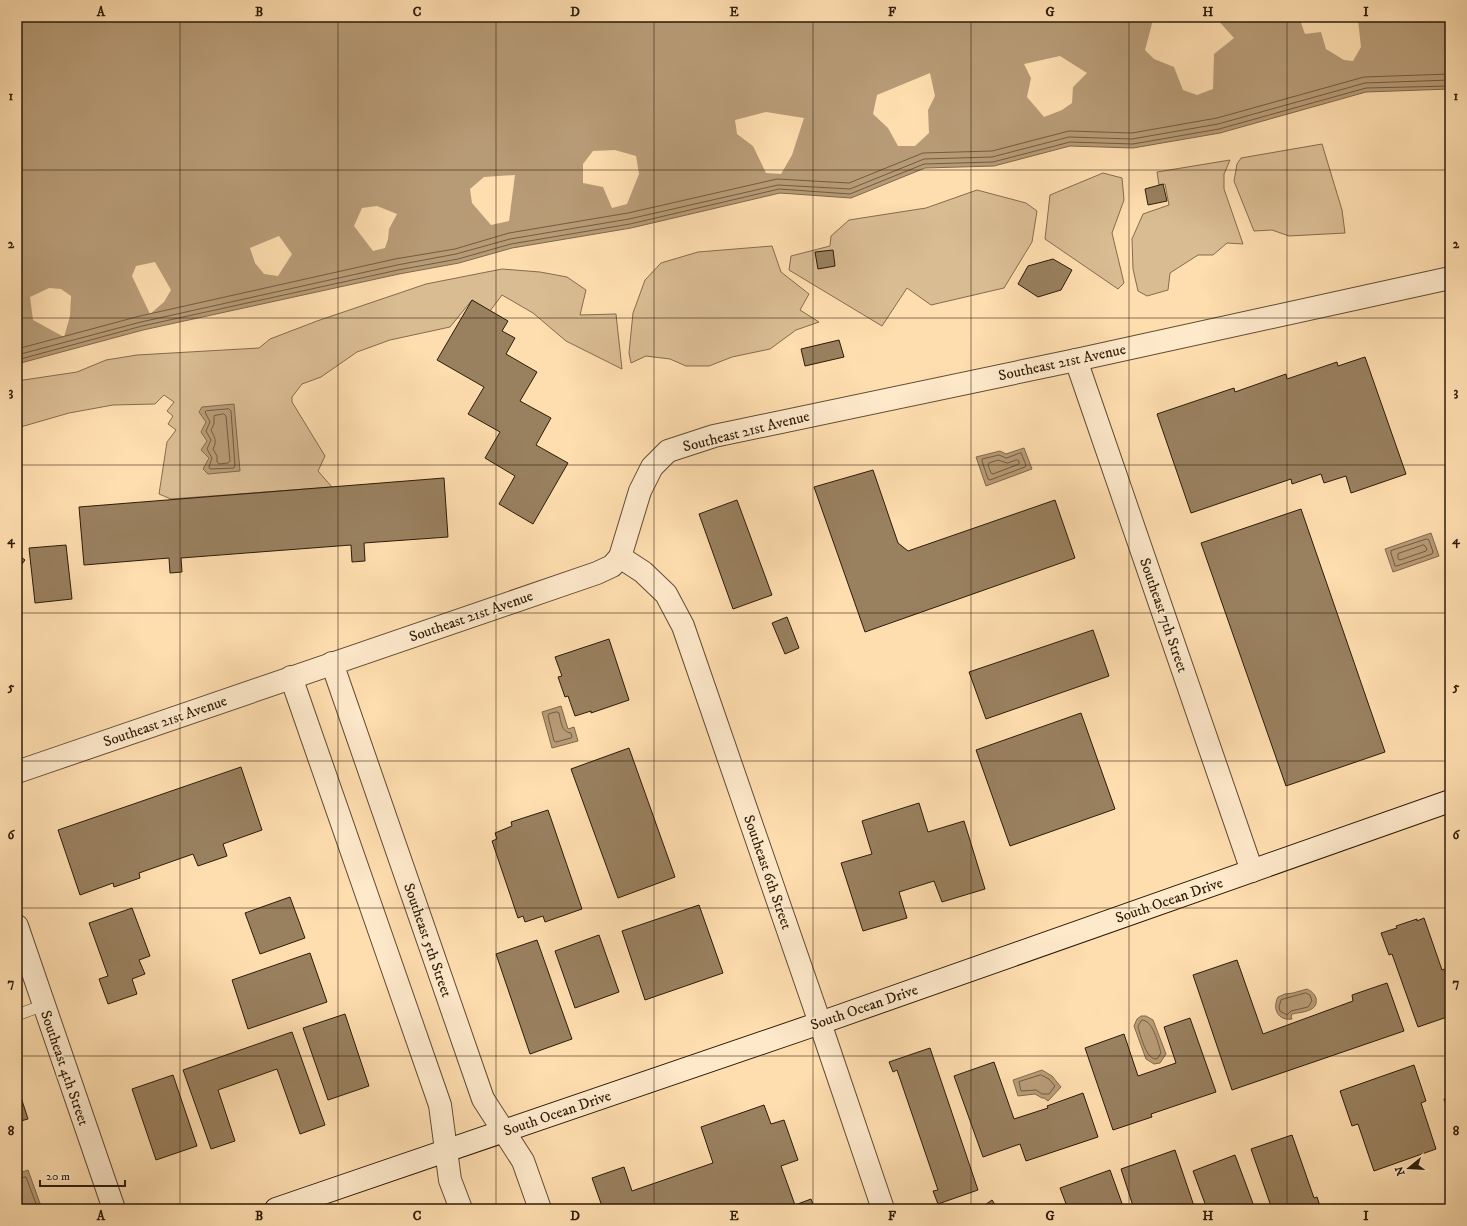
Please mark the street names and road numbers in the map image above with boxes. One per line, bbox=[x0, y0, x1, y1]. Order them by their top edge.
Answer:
street label: Southeast 21st Avenue bbox=[997, 340, 1128, 385]
street label: Southeast 21st Avenue bbox=[681, 407, 811, 456]
street label: Southeast 7th Street bbox=[1135, 555, 1192, 675]
street label: Southeast 21st Avenue bbox=[407, 586, 536, 647]
street label: Southeast 21st Avenue bbox=[101, 691, 230, 752]
street label: Southeast 6th Street bbox=[739, 812, 796, 932]
street label: South Ocean Drive bbox=[1113, 873, 1225, 928]
street label: Southeast 5th Street bbox=[399, 881, 456, 1000]
street label: South Ocean Drive bbox=[808, 980, 920, 1035]
street label: Southeast 4th Street bbox=[36, 1008, 93, 1128]
street label: South Ocean Drive bbox=[501, 1086, 613, 1141]

